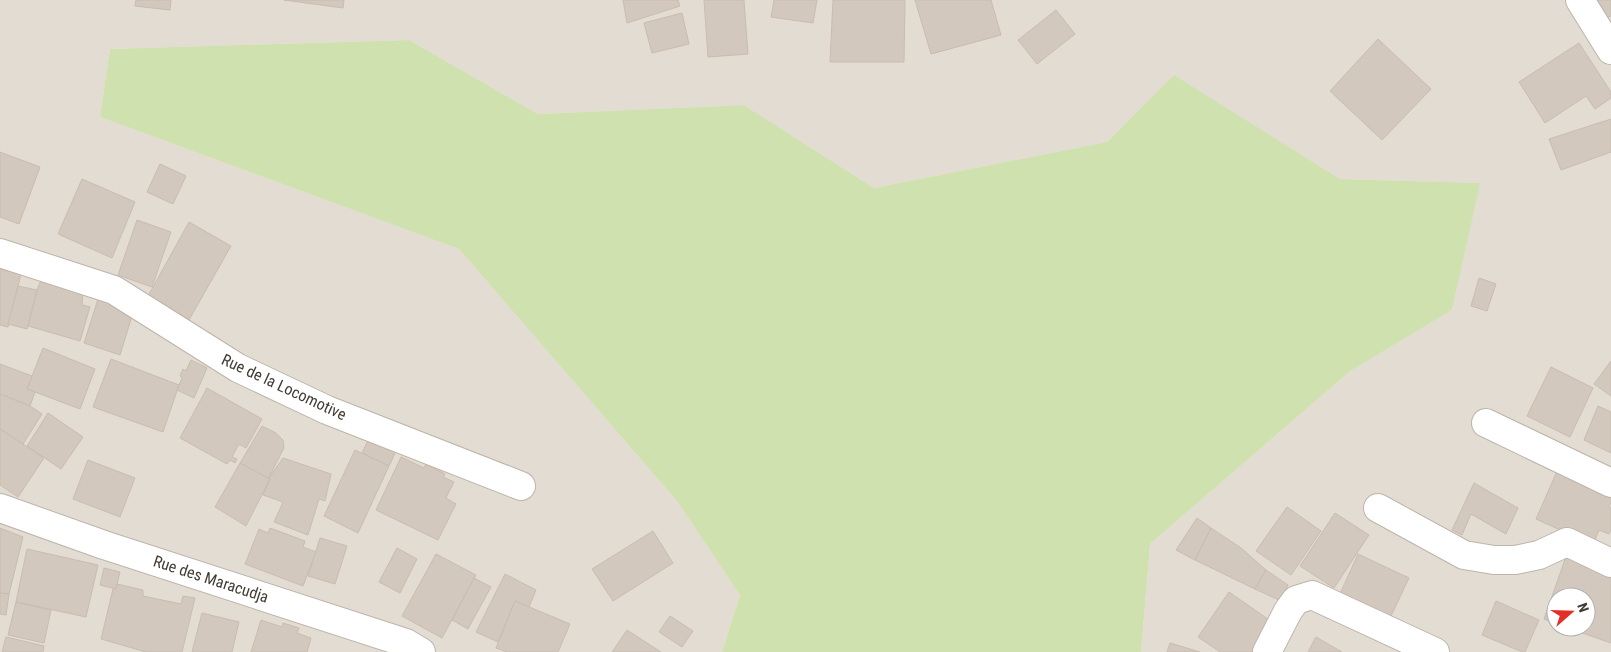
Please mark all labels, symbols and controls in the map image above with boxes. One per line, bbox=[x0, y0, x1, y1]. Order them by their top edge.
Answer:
street label: Rue de la Locomotive bbox=[219, 350, 349, 424]
street label: Rue des Maracudja bbox=[151, 551, 271, 607]
north arrow bbox=[1546, 587, 1596, 637]
text: N bbox=[1574, 601, 1592, 614]

